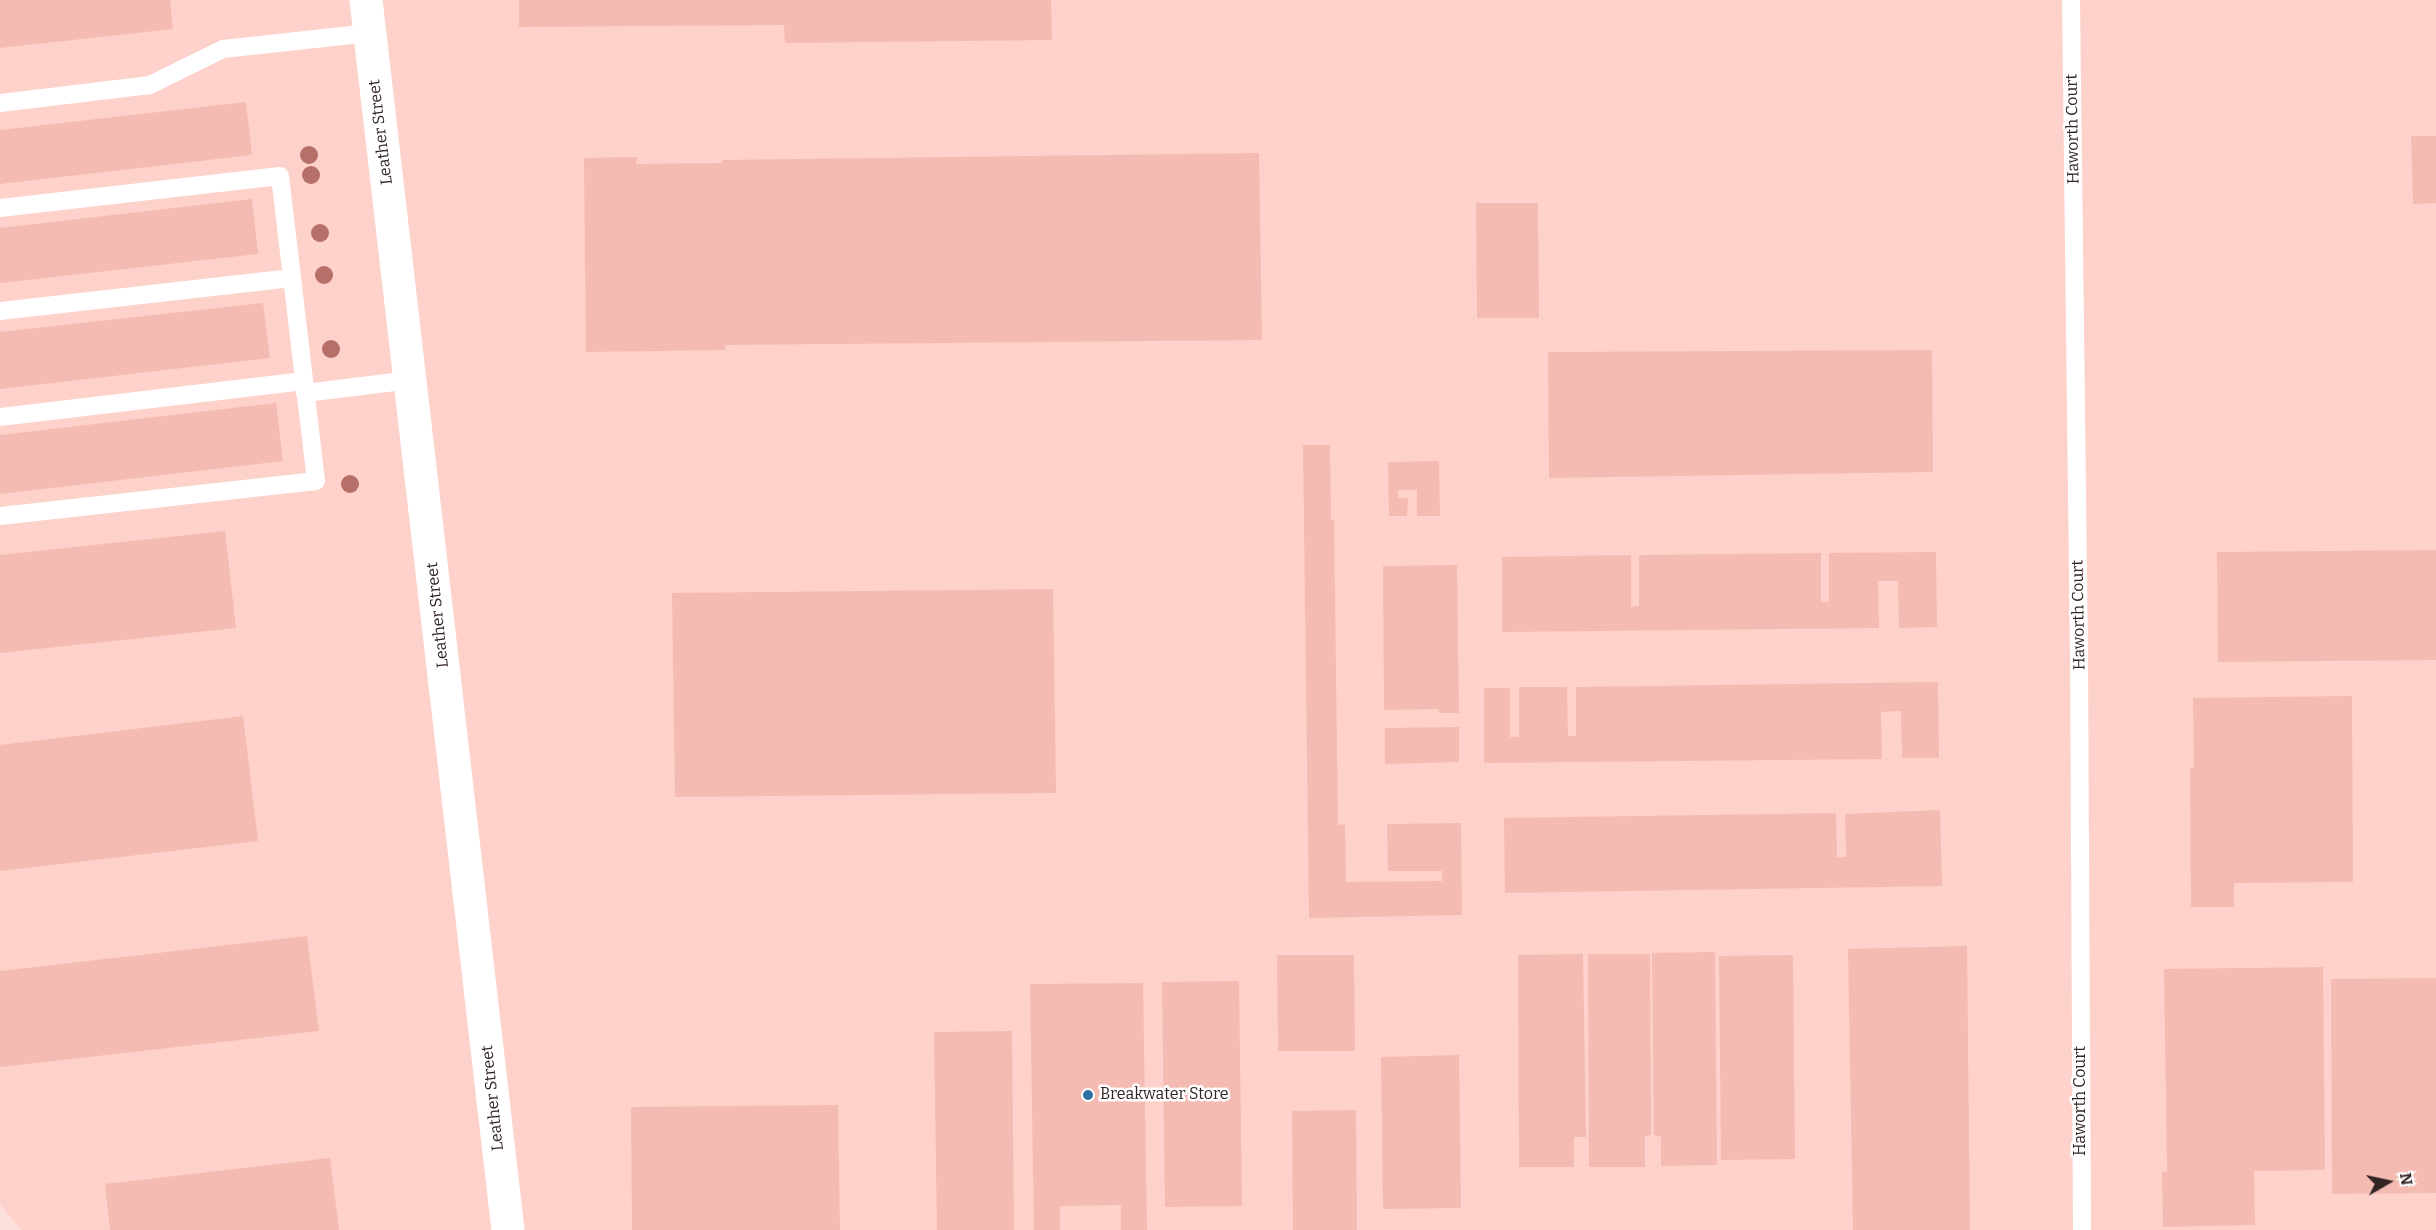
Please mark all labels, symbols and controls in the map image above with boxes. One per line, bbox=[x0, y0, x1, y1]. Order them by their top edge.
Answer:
street label: Haworth Court bbox=[2062, 74, 2084, 184]
street label: Leather Street bbox=[365, 78, 397, 186]
street label: Haworth Court bbox=[2068, 560, 2090, 670]
street label: Leather Street bbox=[423, 561, 453, 669]
street label: Leather Street bbox=[478, 1044, 508, 1152]
street label: Haworth Court bbox=[2071, 1046, 2091, 1156]
place label: Breakwater Store bbox=[1100, 1085, 1229, 1105]
marker: Breakwater Store bbox=[1081, 1088, 1095, 1102]
north arrow bbox=[2358, 1152, 2418, 1212]
text: N bbox=[2396, 1172, 2417, 1187]

